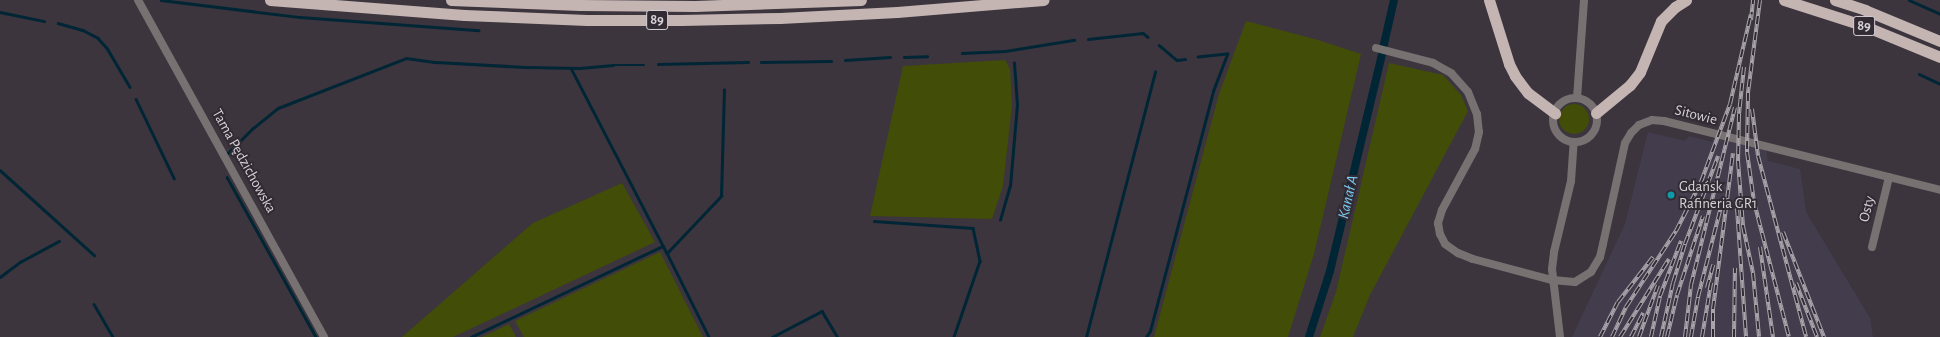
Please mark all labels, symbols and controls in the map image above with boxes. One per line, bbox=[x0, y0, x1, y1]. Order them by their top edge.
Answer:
road number: 89 bbox=[646, 8, 668, 32]
road number: 89 bbox=[1853, 14, 1875, 38]
street label: Sitowie bbox=[1673, 101, 1719, 129]
street label: Tama Pędzichowska bbox=[208, 106, 280, 216]
water label: Kanał A bbox=[1334, 173, 1362, 221]
place label: Gdańsk Rafineria GR1 bbox=[1679, 177, 1757, 212]
marker: Gdańsk Rafineria GR1 bbox=[1666, 190, 1676, 200]
street label: Osty bbox=[1855, 194, 1879, 224]

